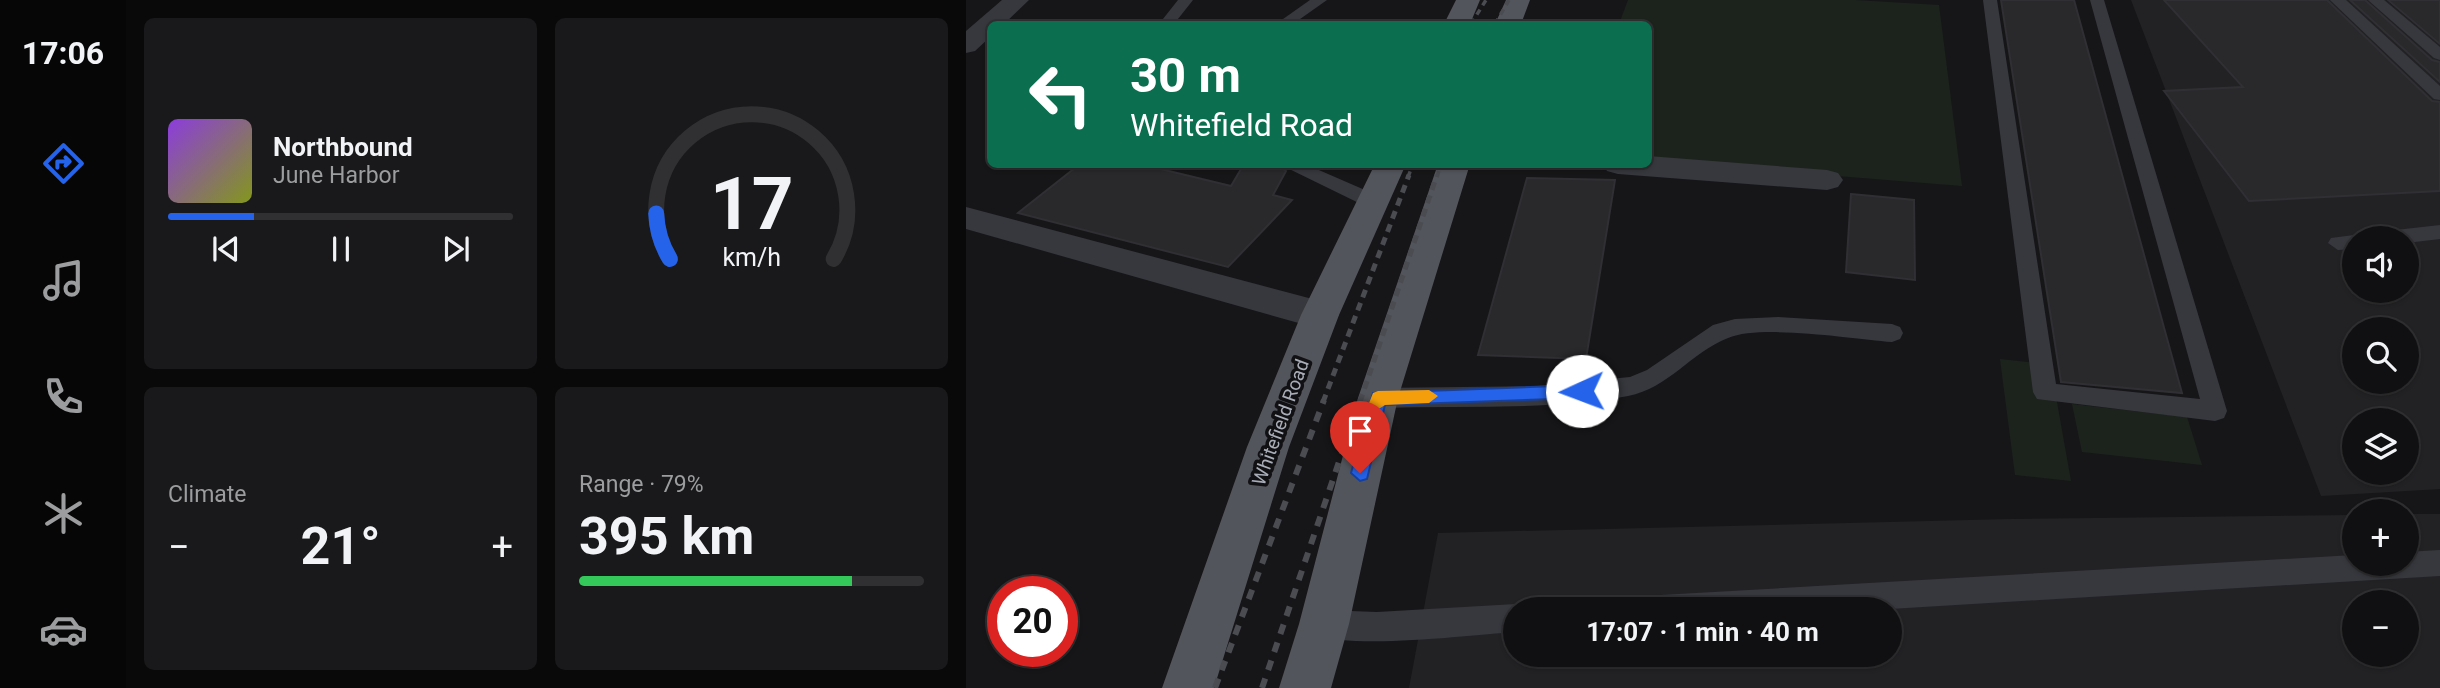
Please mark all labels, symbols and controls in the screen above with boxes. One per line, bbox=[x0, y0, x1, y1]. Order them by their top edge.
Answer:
text: 17:06 bbox=[22, 34, 104, 72]
text: 30 m bbox=[1130, 47, 1241, 104]
icon: left bbox=[1015, 49, 1106, 140]
text: Whitefield Road bbox=[1130, 106, 1353, 144]
text: Northbound bbox=[273, 132, 413, 162]
icon: directions bbox=[39, 139, 88, 188]
text: June Harbor bbox=[273, 162, 400, 189]
text: 17 bbox=[710, 162, 793, 248]
map controls bbox=[2342, 226, 2419, 667]
button: sound bbox=[2342, 226, 2419, 303]
icon: previous bbox=[207, 230, 245, 268]
icon: pause bbox=[322, 230, 360, 268]
icon: next bbox=[437, 230, 475, 268]
text: km/h bbox=[722, 243, 781, 272]
icon: music bbox=[39, 256, 88, 305]
button: search bbox=[2342, 317, 2419, 394]
position arrow bbox=[1545, 354, 1619, 428]
street label: Whitefield Road bbox=[1247, 356, 1314, 488]
icon: phone bbox=[39, 372, 88, 421]
pin bbox=[1330, 401, 1390, 473]
button: layers bbox=[2342, 408, 2419, 485]
icon: arrive bbox=[1341, 412, 1379, 450]
text: Range · 79% bbox=[579, 471, 704, 498]
text: Climate bbox=[168, 481, 247, 508]
icon: climate bbox=[39, 489, 88, 538]
button: + bbox=[2342, 499, 2419, 576]
text: 395 km bbox=[579, 506, 754, 567]
text: 21° bbox=[301, 516, 381, 577]
text: − bbox=[168, 525, 190, 569]
text: + bbox=[491, 525, 513, 569]
speed limit sign: 20 bbox=[987, 576, 1078, 667]
button: − bbox=[2342, 590, 2419, 667]
icon: car bbox=[39, 605, 88, 654]
text: 17:07 · 1 min · 40 m bbox=[1586, 617, 1819, 647]

